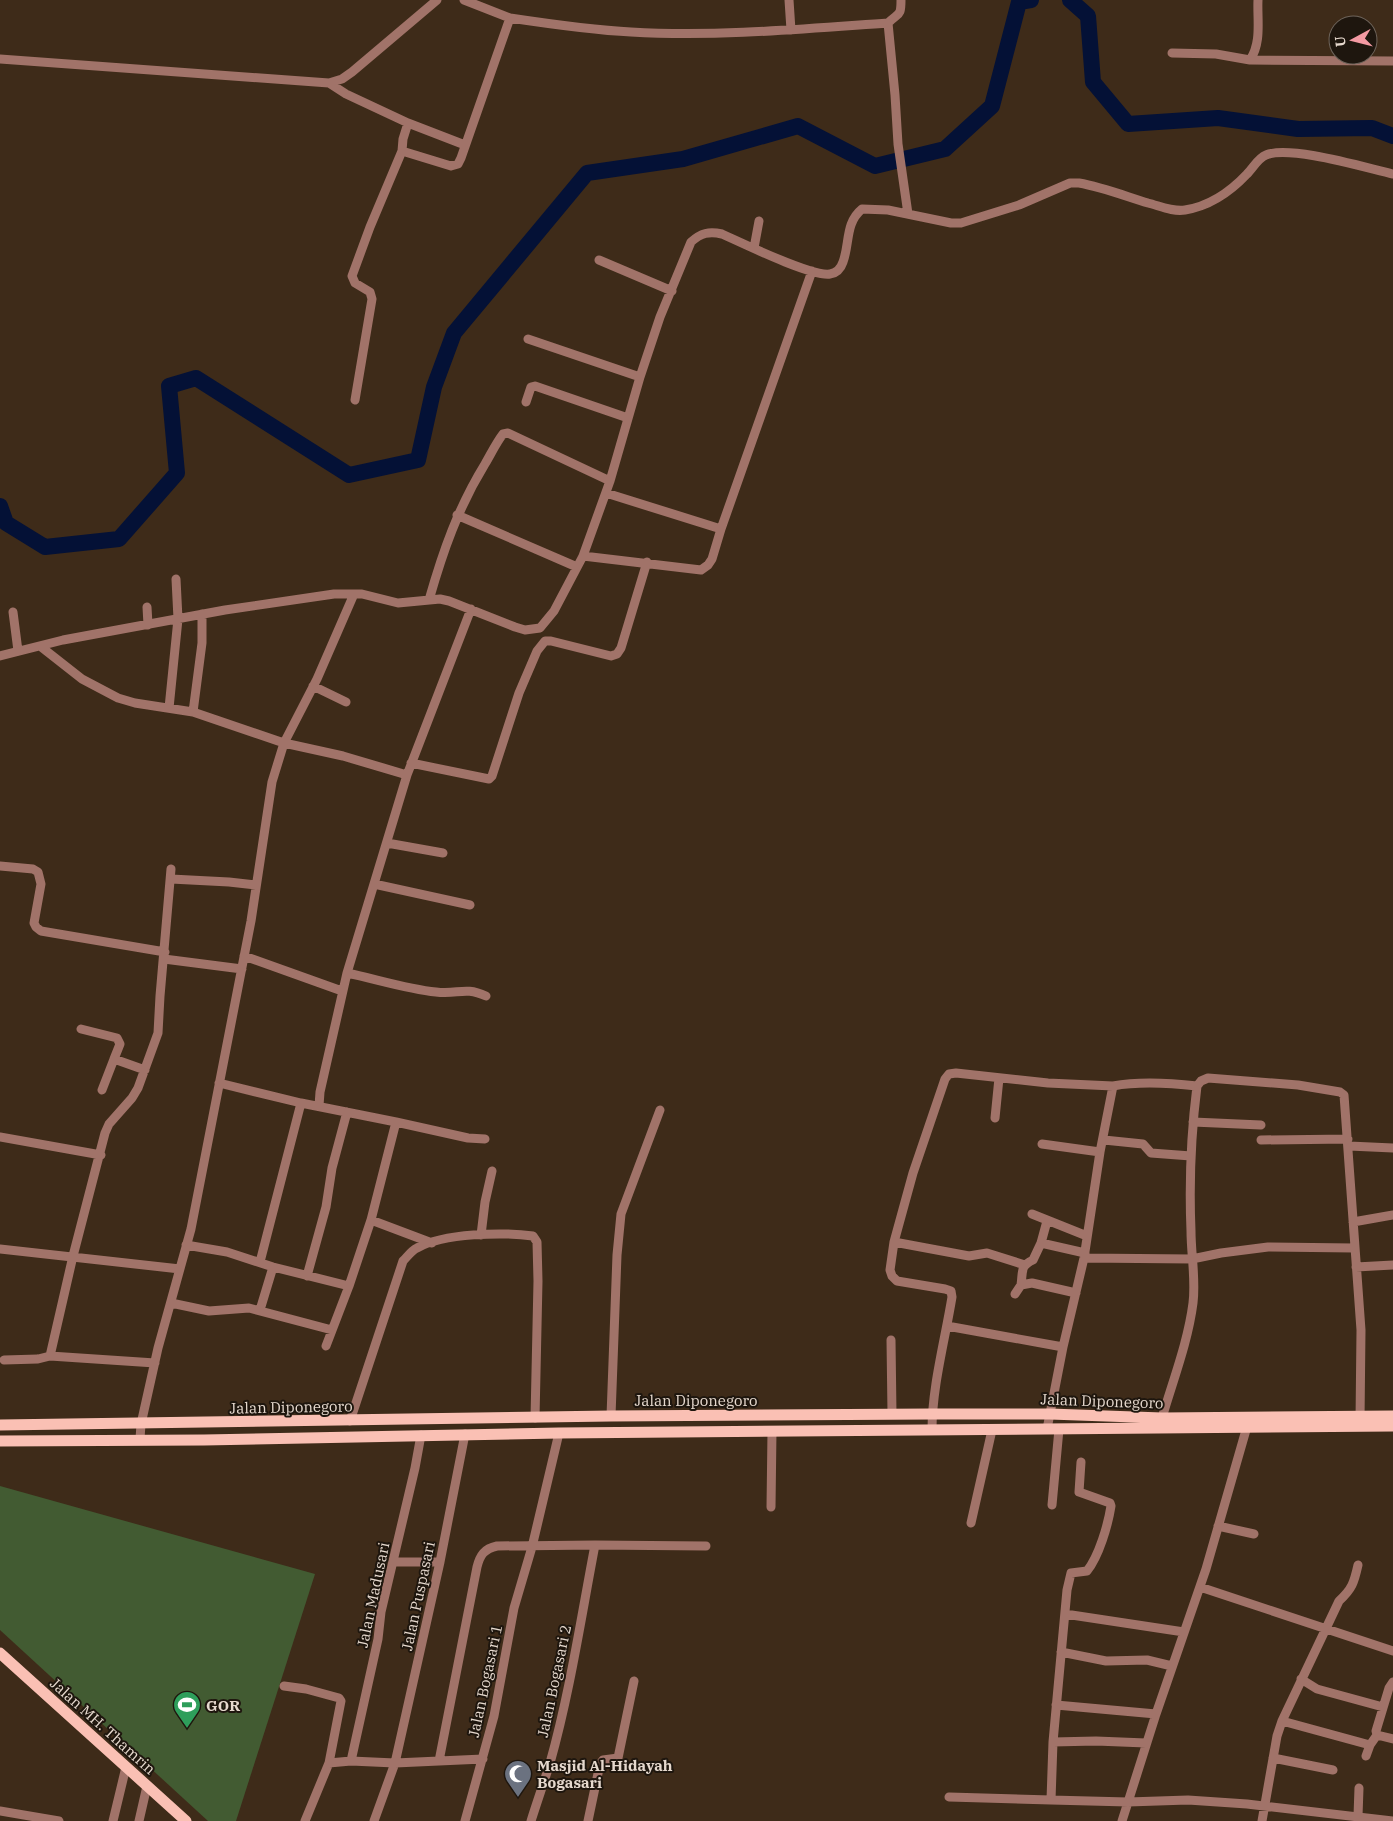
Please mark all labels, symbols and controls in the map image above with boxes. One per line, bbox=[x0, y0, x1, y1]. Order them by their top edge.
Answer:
north arrow bbox=[1328, 15, 1378, 65]
text: U bbox=[1330, 35, 1350, 48]
street label: Jalan Diponegoro bbox=[1040, 1389, 1164, 1413]
street label: Jalan Diponegoro bbox=[634, 1391, 758, 1410]
street label: Jalan Diponegoro bbox=[229, 1396, 353, 1418]
street label: Jalan Puspasari bbox=[397, 1539, 439, 1652]
street label: Jalan Madusari bbox=[353, 1540, 394, 1649]
street label: Jalan Bogasari 1 bbox=[464, 1623, 506, 1739]
street label: Jalan Bogasari 2 bbox=[533, 1623, 575, 1739]
street label: Jalan MH. Thamrin bbox=[46, 1674, 160, 1779]
sports icon: GOR bbox=[172, 1690, 202, 1729]
place label: GOR bbox=[206, 1696, 240, 1715]
place label: Masjid Al-Hidayah Bogasari bbox=[537, 1756, 673, 1792]
mosque icon: Masjid Al-Hidayah Bogasari bbox=[503, 1759, 533, 1798]

